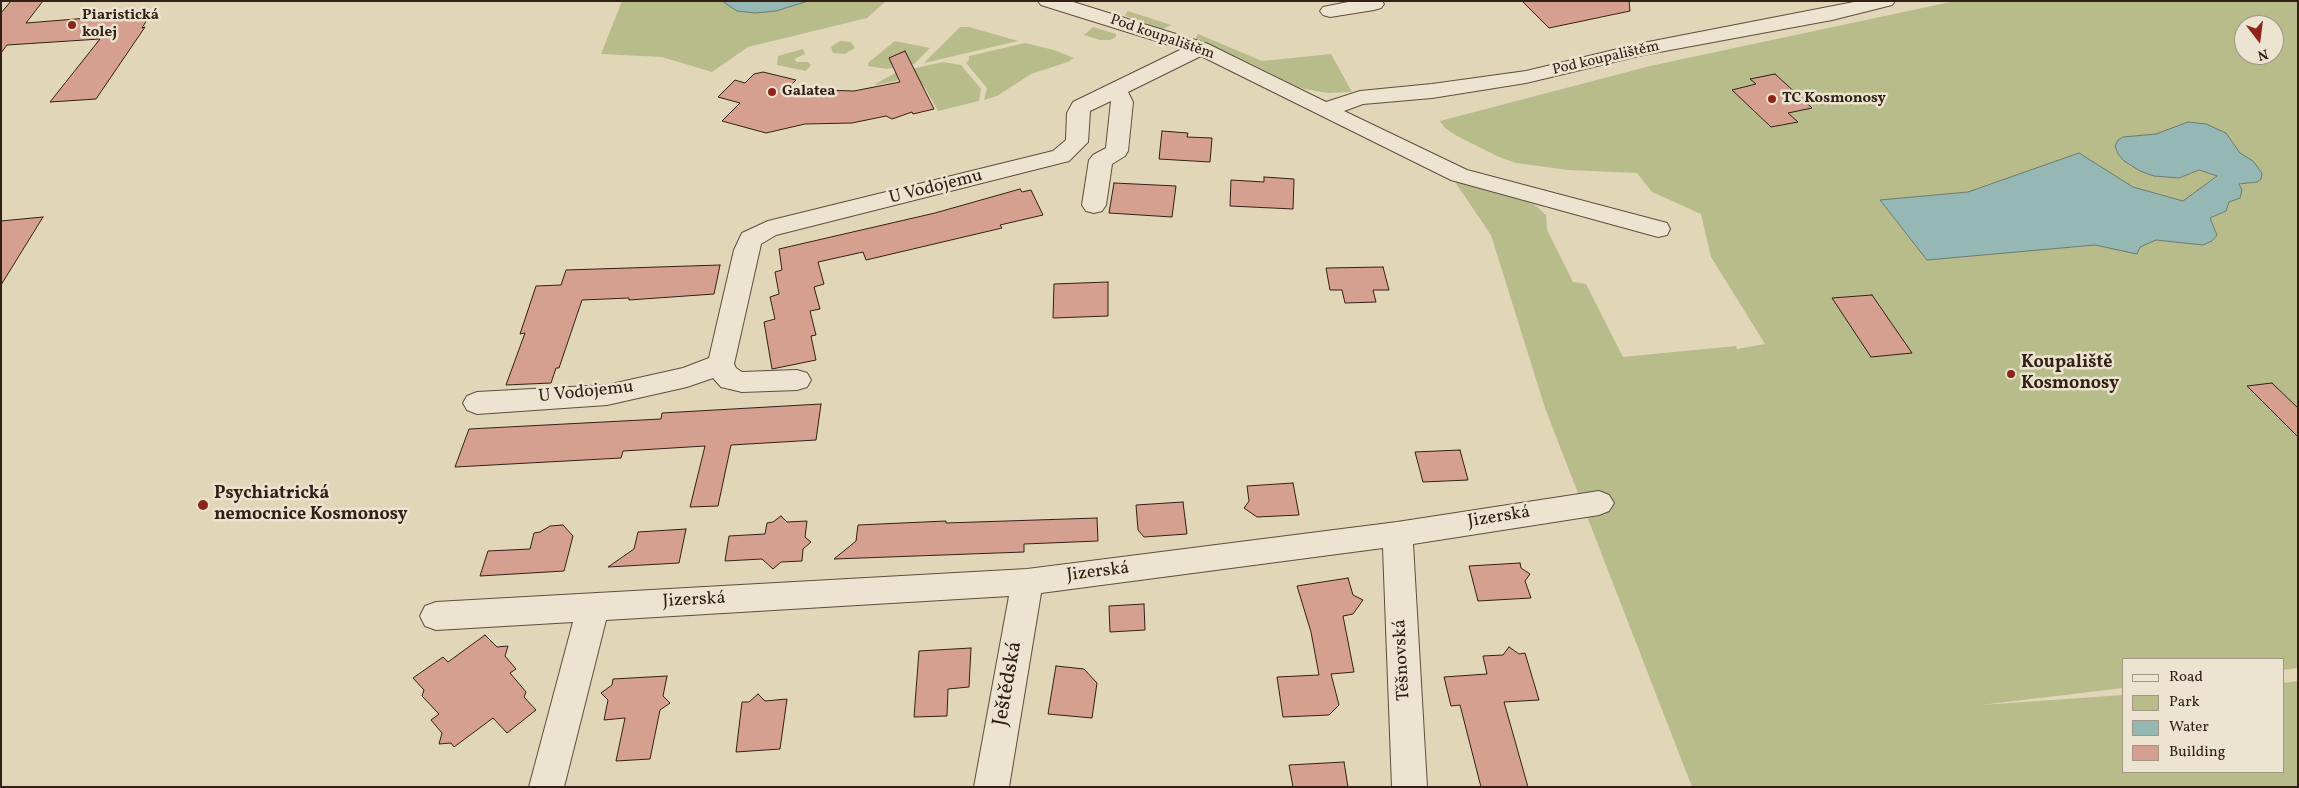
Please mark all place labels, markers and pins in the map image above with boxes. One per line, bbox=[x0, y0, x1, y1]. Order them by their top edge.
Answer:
place label: Piaristická kolej bbox=[82, 7, 159, 42]
marker: Piaristická kolej bbox=[66, 19, 78, 31]
place label: Galatea bbox=[782, 83, 835, 101]
marker: Galatea bbox=[766, 86, 778, 98]
place label: TC Kosmonosy bbox=[1782, 90, 1886, 108]
marker: TC Kosmonosy bbox=[1766, 93, 1778, 105]
place label: Koupaliště Kosmonosy bbox=[2021, 353, 2119, 396]
marker: Koupaliště Kosmonosy bbox=[2005, 368, 2017, 380]
place label: Psychiatrická nemocnice Kosmonosy bbox=[214, 484, 408, 526]
marker: Psychiatrická nemocnice Kosmonosy bbox=[196, 498, 210, 512]

